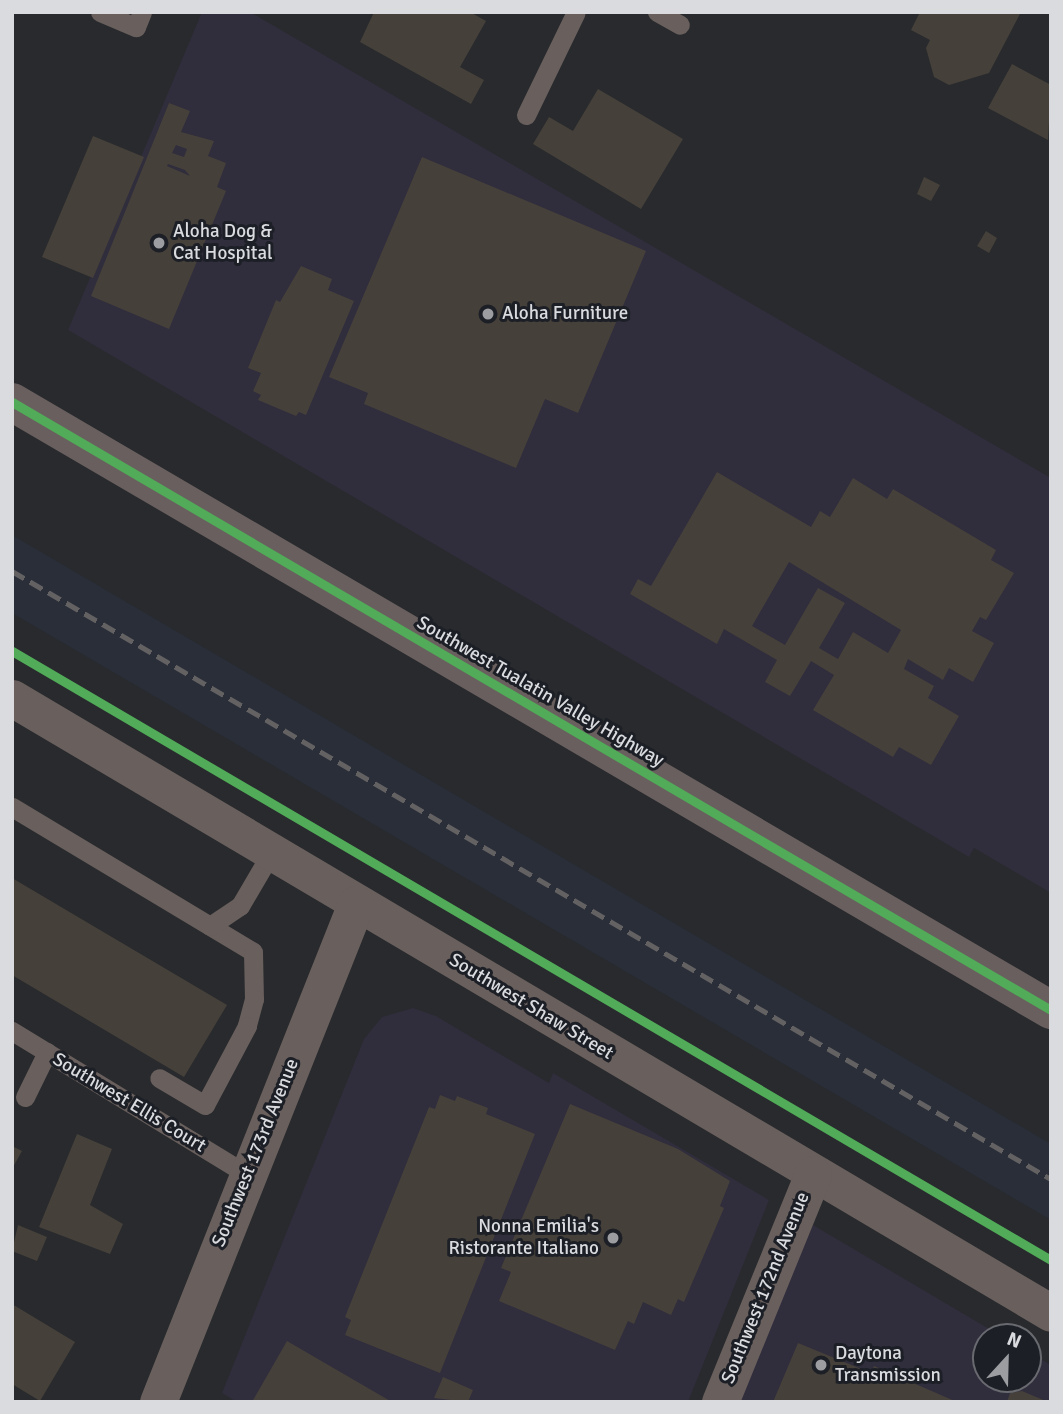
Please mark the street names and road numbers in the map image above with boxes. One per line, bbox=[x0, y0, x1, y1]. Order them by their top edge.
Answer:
street label: Southwest Tualatin Valley Highway bbox=[412, 612, 668, 772]
street label: Southwest Shaw Street bbox=[445, 949, 617, 1065]
street label: Southwest Ellis Court bbox=[48, 1048, 210, 1158]
street label: Southwest 173rd Avenue bbox=[208, 1056, 304, 1250]
street label: Southwest 172nd Avenue bbox=[717, 1189, 815, 1387]

